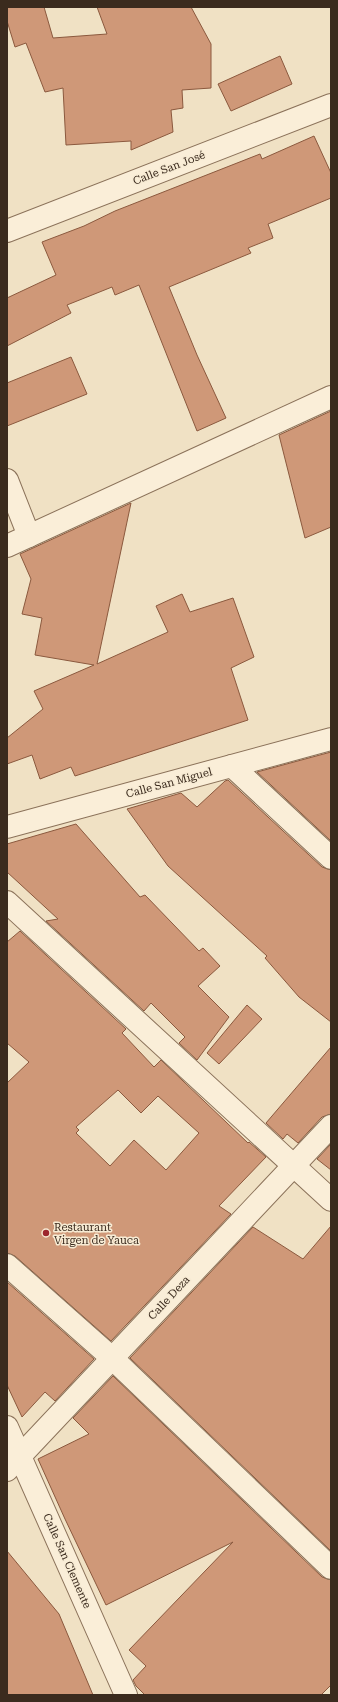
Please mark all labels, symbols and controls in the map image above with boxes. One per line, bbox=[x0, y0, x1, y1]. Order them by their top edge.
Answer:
street label: Calle San José bbox=[131, 148, 207, 188]
street label: Calle San Miguel bbox=[124, 765, 214, 801]
place label: Restaurant Virgen de Yauca bbox=[54, 1221, 139, 1247]
marker: Restaurant Virgen de Yauca bbox=[41, 1228, 51, 1238]
street label: Calle Deza bbox=[145, 1273, 193, 1323]
street label: Calle San Clemente bbox=[40, 1511, 94, 1611]

